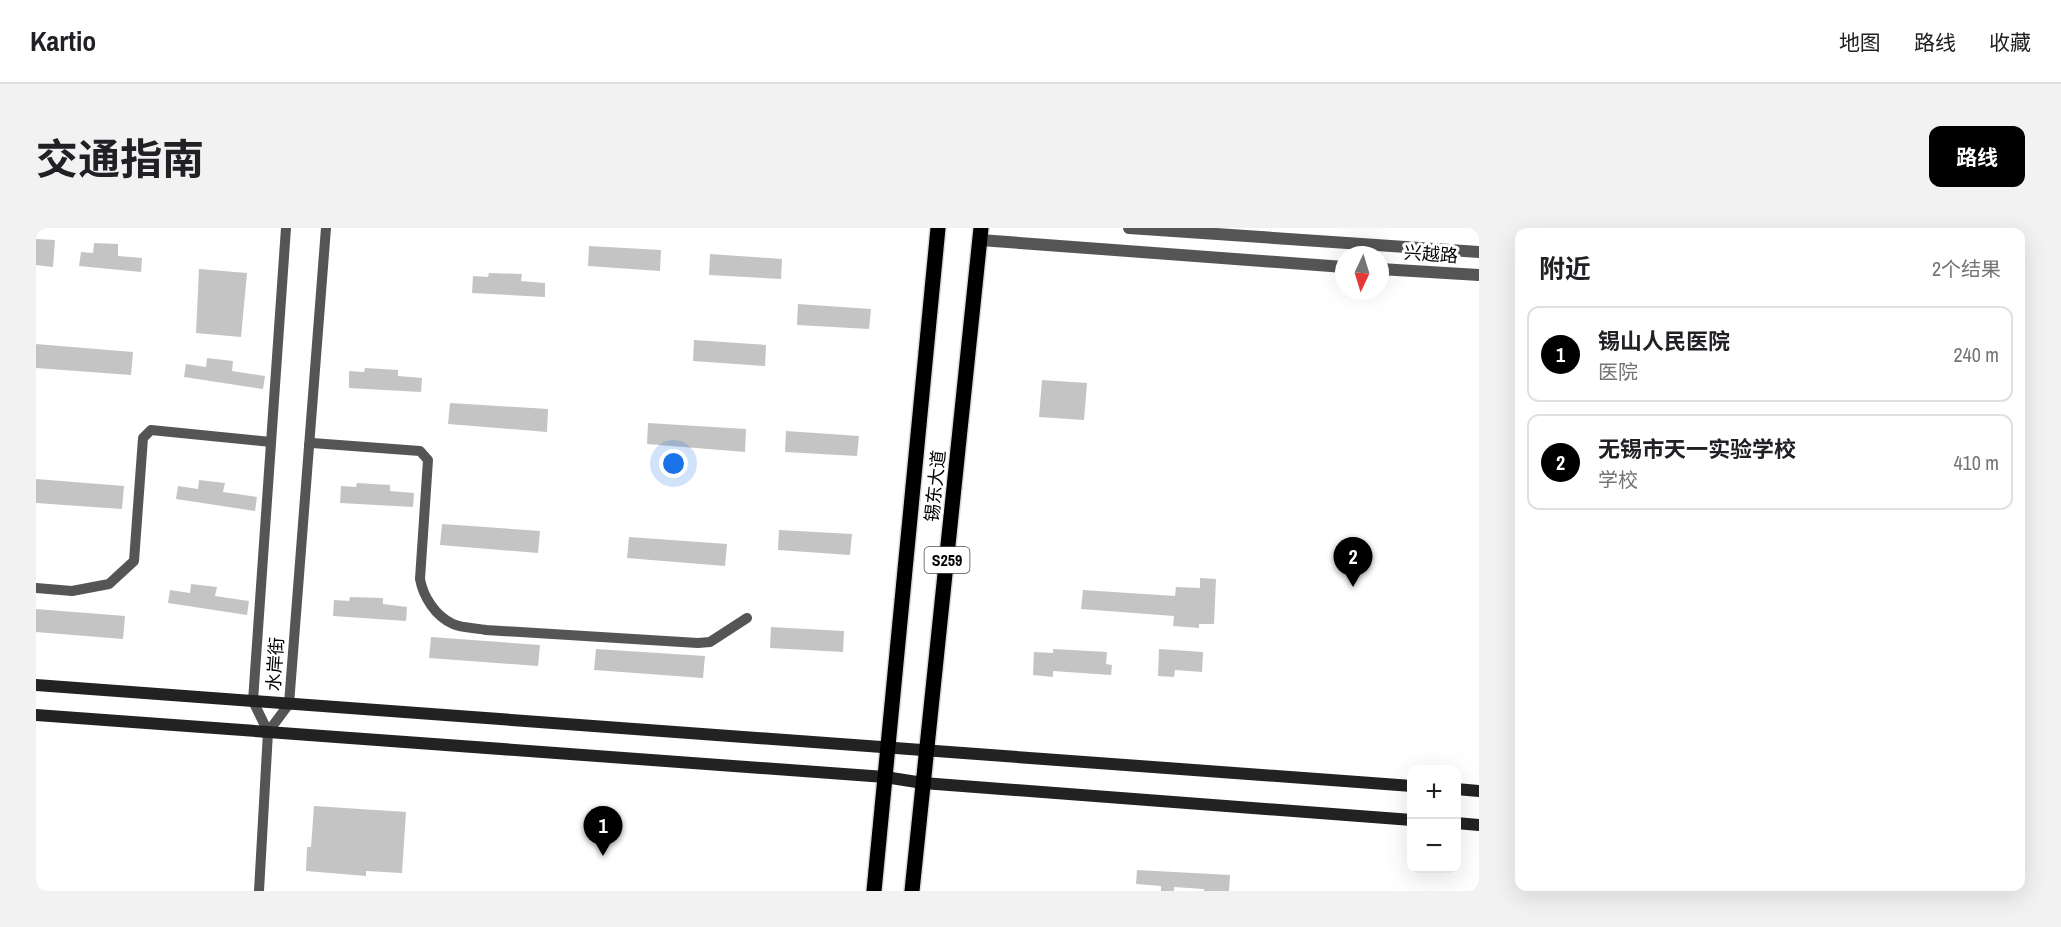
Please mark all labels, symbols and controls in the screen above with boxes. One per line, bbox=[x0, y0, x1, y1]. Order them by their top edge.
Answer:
text: Kartio bbox=[30, 22, 96, 60]
text: 地图 bbox=[1839, 28, 1881, 57]
text: 路线 bbox=[1914, 28, 1956, 57]
text: 收藏 bbox=[1989, 28, 2031, 57]
button: 路线 bbox=[1929, 126, 2025, 187]
text: 交通指南 bbox=[36, 131, 204, 187]
street label: 兴越路 bbox=[1403, 240, 1459, 268]
north arrow bbox=[1335, 246, 1389, 300]
text: 附近 bbox=[1539, 251, 1591, 286]
text: 2个结果 bbox=[1932, 255, 2001, 282]
text: 锡山人民医院 bbox=[1598, 326, 1730, 356]
text: 1 bbox=[1556, 341, 1565, 368]
text: 240 m bbox=[1953, 341, 1999, 368]
text: 医院 bbox=[1598, 358, 1638, 385]
text: 无锡市天一实验学校 bbox=[1598, 434, 1796, 464]
your location bbox=[659, 449, 688, 478]
street label: 锡东大道 bbox=[919, 449, 951, 523]
text: 2 bbox=[1556, 449, 1565, 476]
text: 410 m bbox=[1953, 449, 1999, 476]
text: 学校 bbox=[1598, 466, 1638, 493]
pin: 2 bbox=[1334, 538, 1372, 587]
road number: S259 bbox=[924, 547, 970, 573]
street label: 水岸街 bbox=[261, 636, 289, 692]
map controls bbox=[1407, 765, 1461, 873]
button: + bbox=[1407, 765, 1461, 819]
pin: 1 bbox=[584, 806, 622, 856]
button: − bbox=[1407, 819, 1461, 873]

